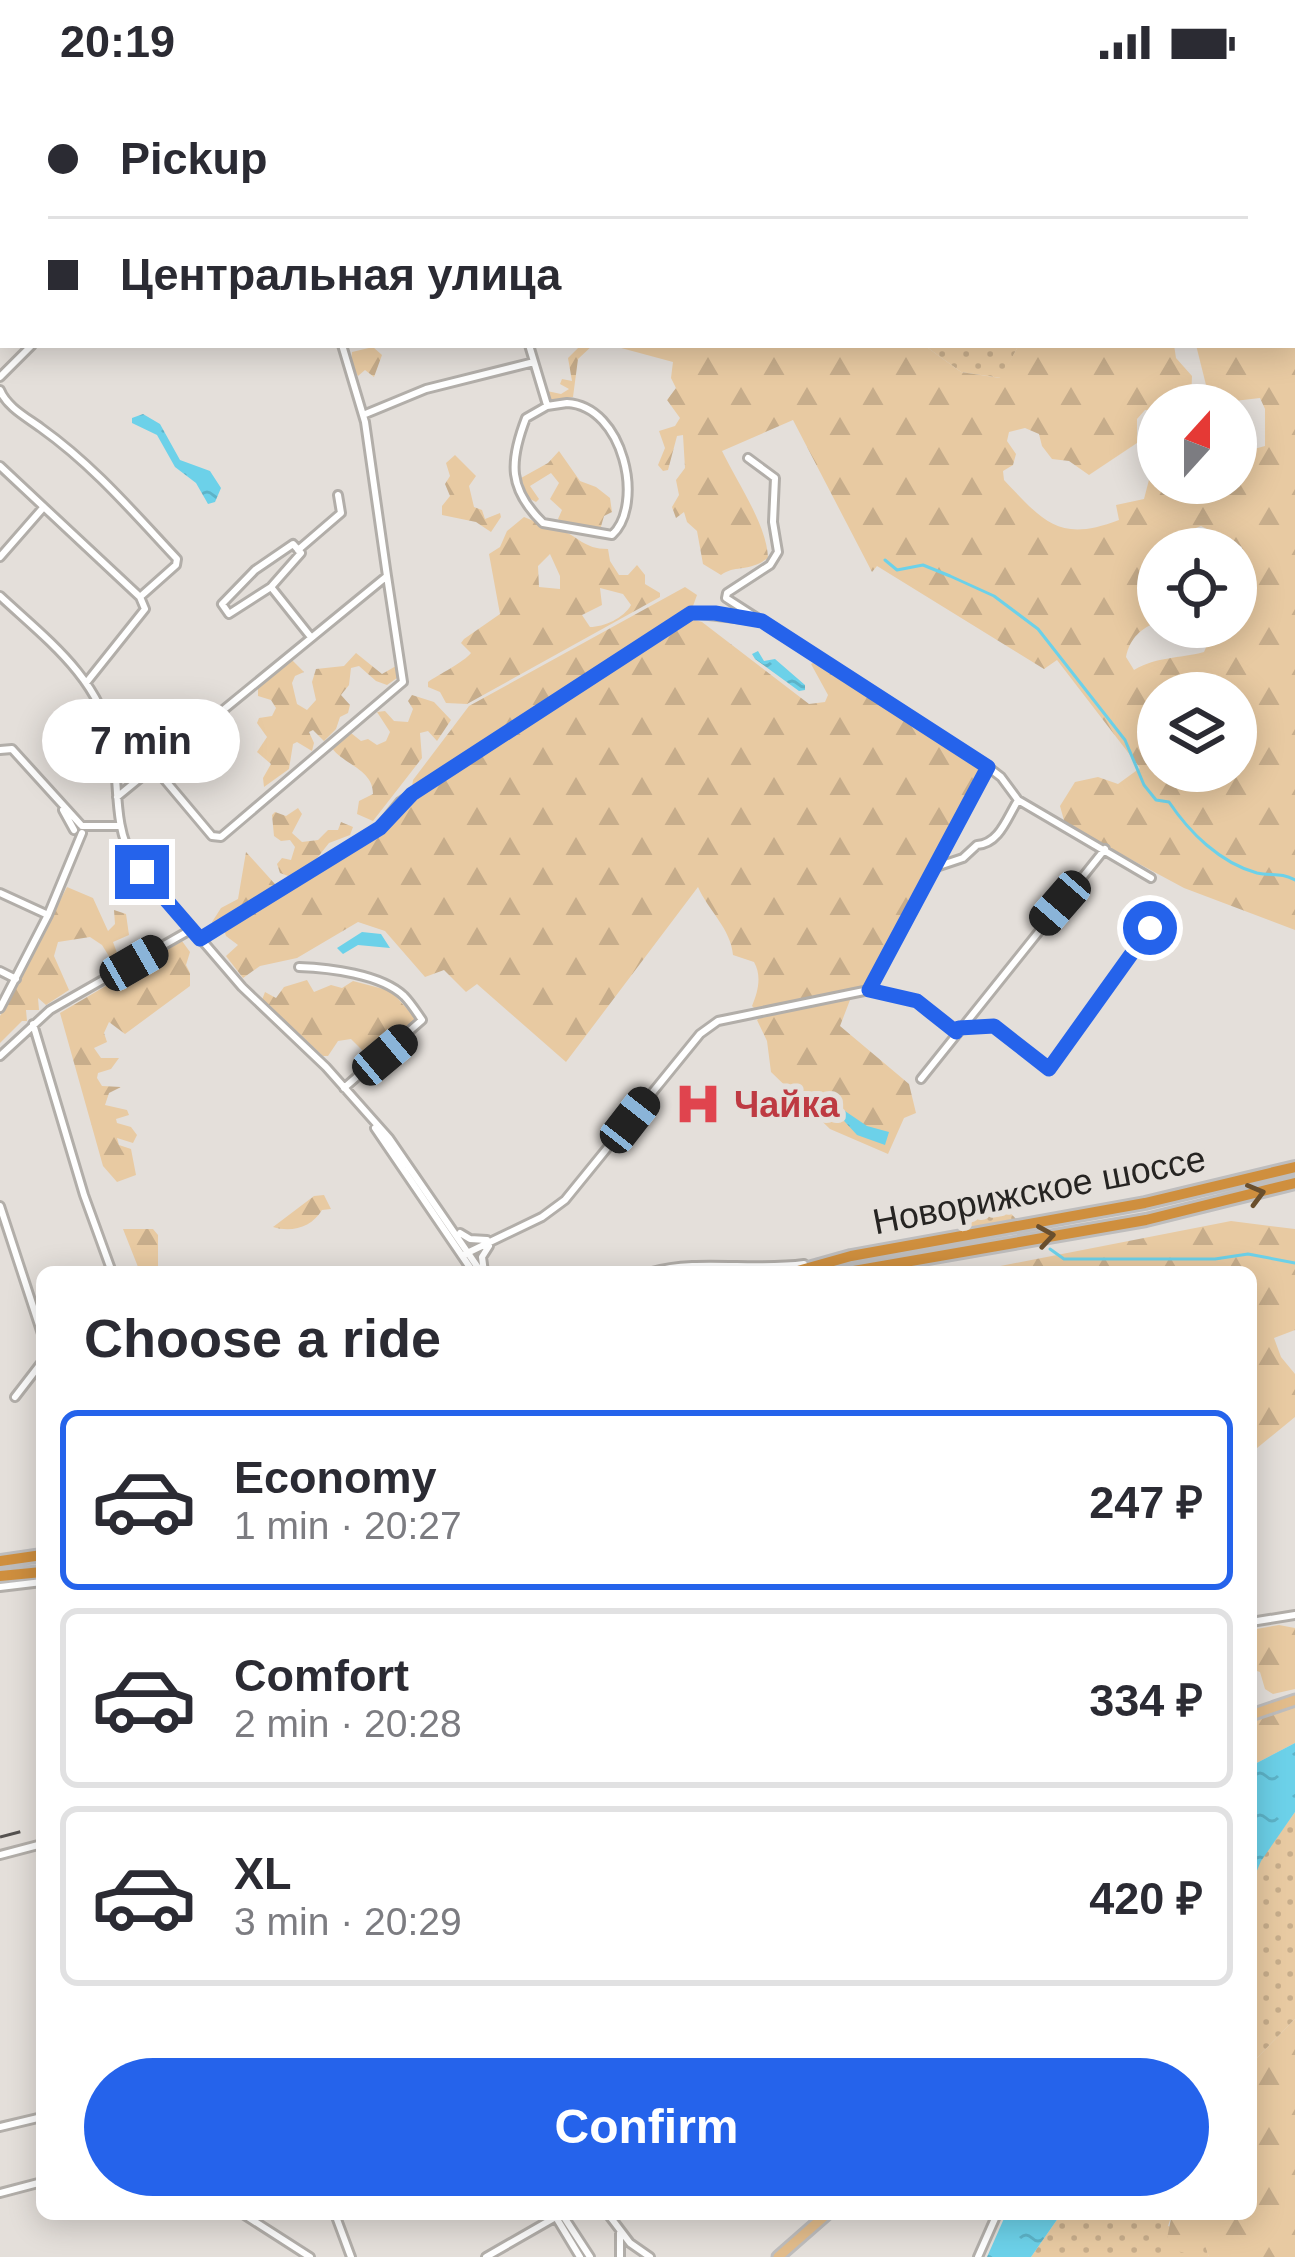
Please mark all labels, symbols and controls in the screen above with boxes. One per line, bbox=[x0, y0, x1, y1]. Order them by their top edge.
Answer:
text: 20:19 bbox=[60, 16, 175, 67]
text: Pickup bbox=[120, 133, 268, 184]
text: Центральная улица bbox=[120, 249, 561, 300]
north arrow bbox=[1137, 384, 1257, 504]
map controls bbox=[1137, 384, 1257, 792]
button: locate bbox=[1137, 528, 1257, 648]
button: layers bbox=[1137, 672, 1257, 792]
callout: 7 min bbox=[43, 698, 241, 782]
text: 7 min bbox=[90, 719, 192, 762]
route end bbox=[115, 845, 169, 899]
car bbox=[1023, 864, 1097, 942]
route start bbox=[1123, 901, 1177, 955]
car bbox=[94, 929, 174, 997]
car bbox=[346, 1018, 424, 1092]
hospital icon: Чайка bbox=[673, 1079, 723, 1129]
car bbox=[594, 1081, 666, 1159]
place label: Чайка bbox=[734, 1084, 840, 1125]
street label: Новорижское шоссе bbox=[869, 1138, 1209, 1242]
one-way arrow bbox=[1245, 1184, 1265, 1209]
one-way arrow bbox=[1035, 1225, 1055, 1250]
text: Choose a ride bbox=[84, 1308, 441, 1368]
icon: car bbox=[90, 1446, 198, 1554]
text: Economy bbox=[234, 1452, 437, 1503]
text: 247 ₽ bbox=[1089, 1477, 1203, 1528]
text: 1 min · 20:27 bbox=[234, 1504, 462, 1547]
icon: car bbox=[90, 1644, 198, 1752]
text: Comfort bbox=[234, 1650, 409, 1701]
text: 334 ₽ bbox=[1089, 1675, 1203, 1726]
text: 2 min · 20:28 bbox=[234, 1702, 462, 1745]
icon: car bbox=[90, 1842, 198, 1950]
text: XL bbox=[234, 1848, 292, 1899]
text: 420 ₽ bbox=[1089, 1873, 1203, 1924]
text: 3 min · 20:29 bbox=[234, 1900, 462, 1943]
button: Confirm bbox=[84, 2058, 1209, 2196]

